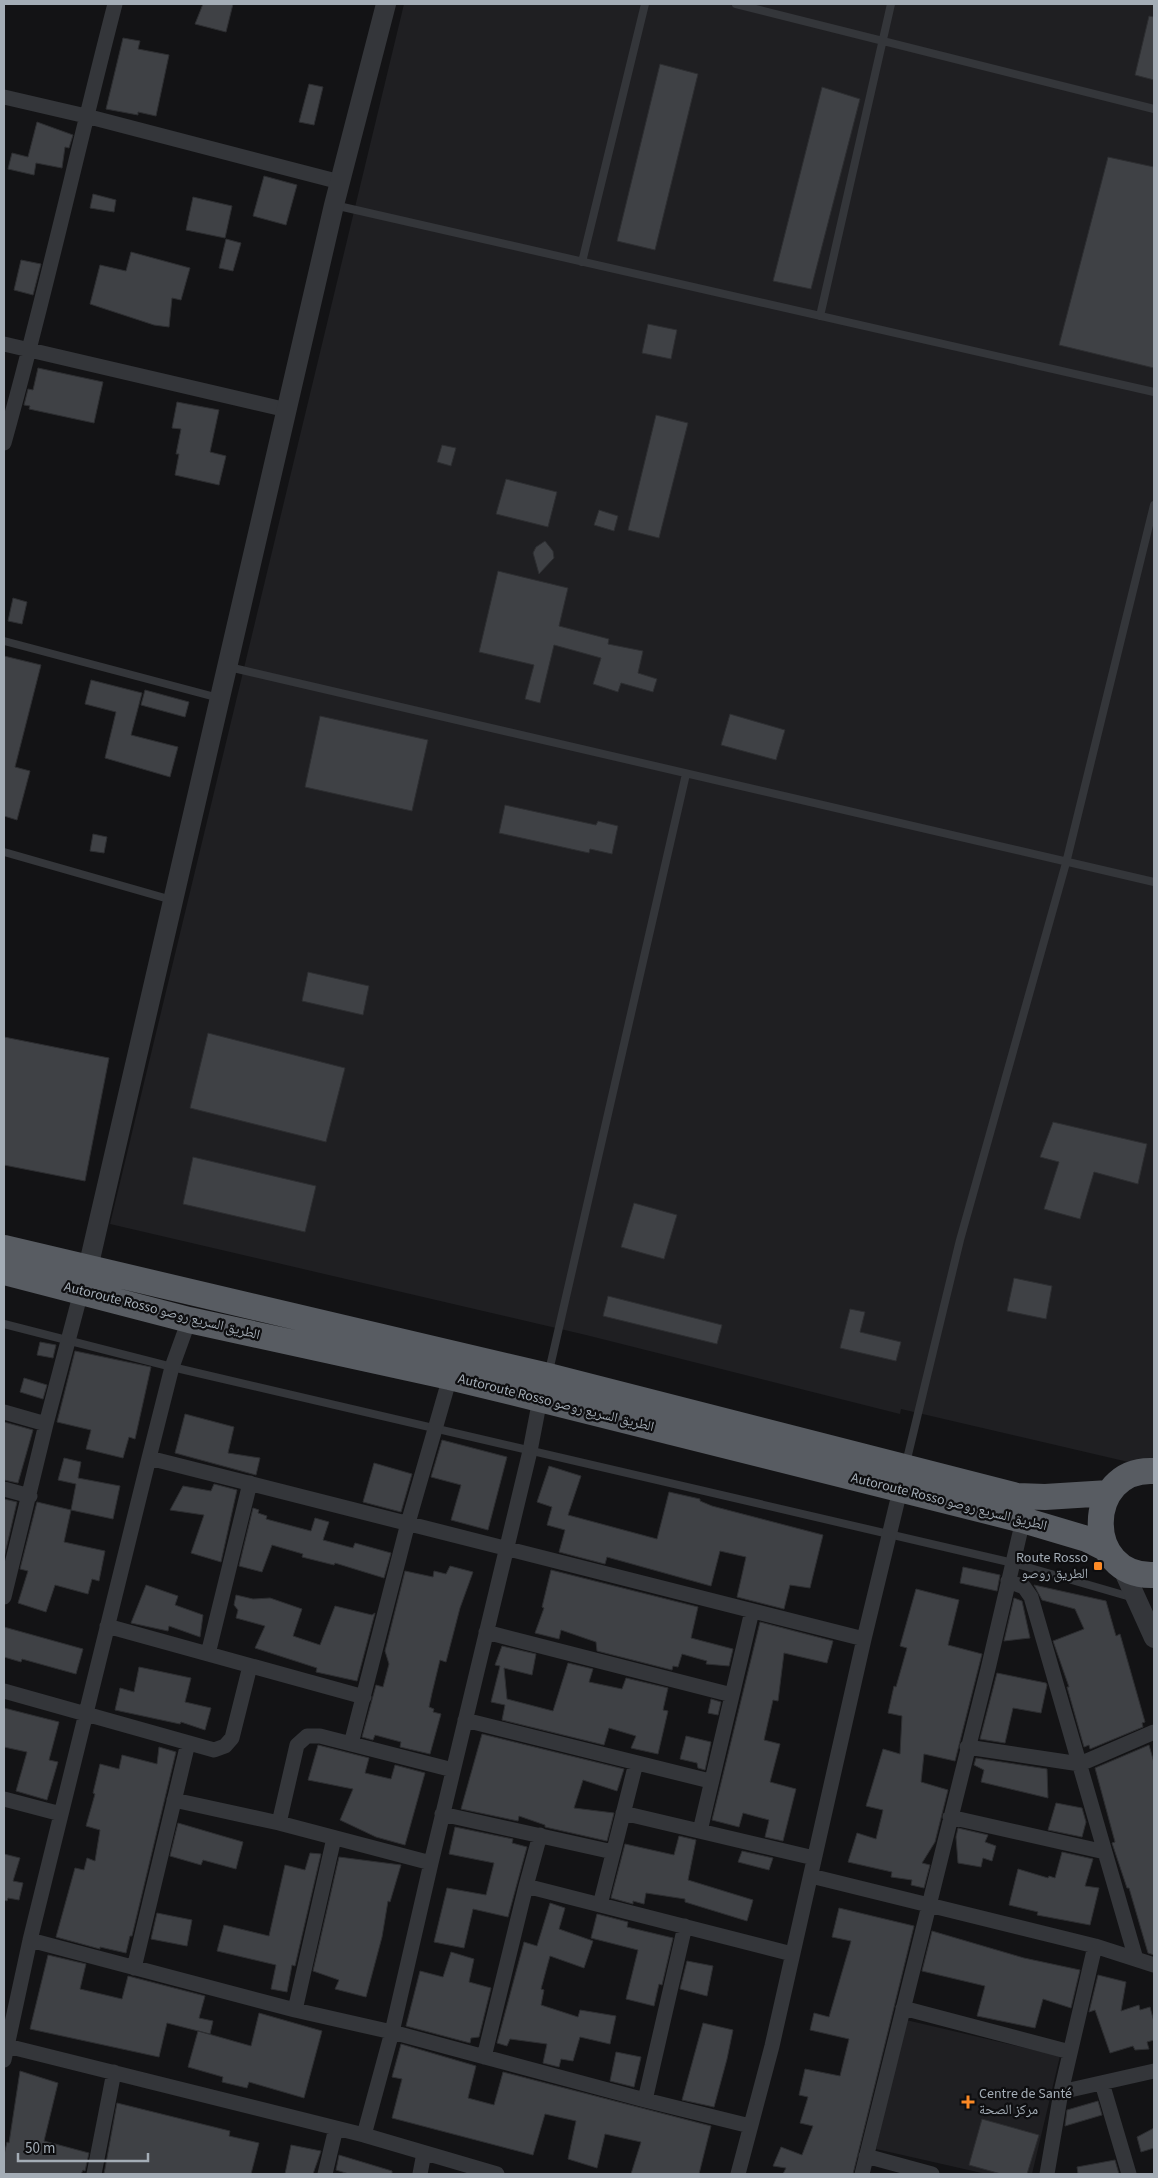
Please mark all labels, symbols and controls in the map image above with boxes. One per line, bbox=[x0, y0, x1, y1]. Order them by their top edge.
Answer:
street label: Autoroute Rosso الطريق السريع روصو bbox=[62, 1277, 262, 1345]
street label: Autoroute Rosso الطريق السريع روصو bbox=[456, 1369, 656, 1437]
street label: Autoroute Rosso الطريق السريع روصو bbox=[849, 1468, 1049, 1536]
place label: Route Rosso الطريق روصو bbox=[1016, 1548, 1088, 1584]
marker: Route Rosso الطريق روصو bbox=[1092, 1560, 1104, 1572]
place label: Centre de Santé مركز الصحة bbox=[979, 2084, 1072, 2120]
marker: Centre de Santé مركز الصحة bbox=[961, 2095, 975, 2109]
scale bar bbox=[18, 2130, 148, 2162]
text: 50 m bbox=[25, 2138, 55, 2159]

